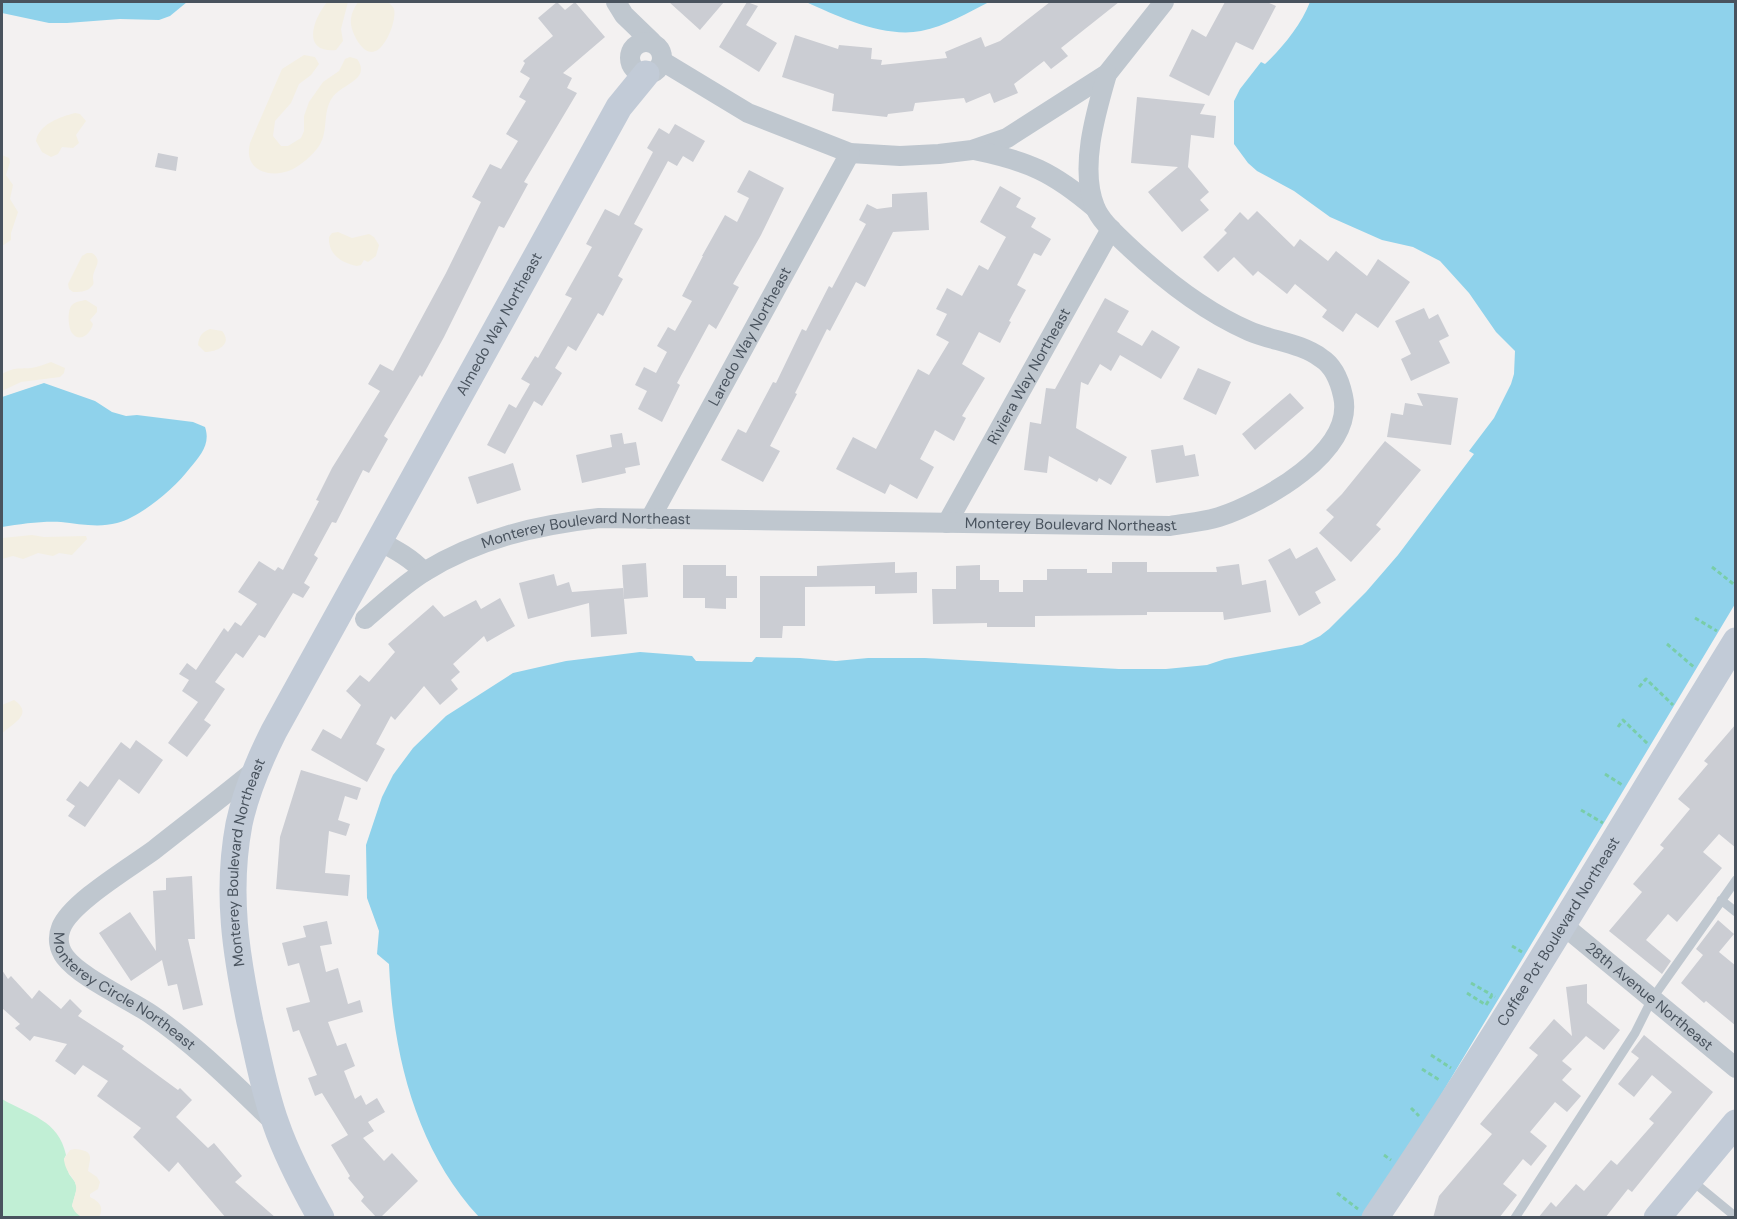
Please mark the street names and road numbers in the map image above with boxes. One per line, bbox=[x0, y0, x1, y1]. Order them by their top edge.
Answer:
street label: Almedo Way Northeast bbox=[451, 249, 547, 399]
street label: Laredo Way Northeast bbox=[704, 263, 796, 409]
street label: Riviera Way Northeast bbox=[983, 304, 1075, 448]
street label: Monterey Boulevard Northeast bbox=[479, 508, 691, 553]
street label: Monterey Boulevard Northeast bbox=[965, 513, 1178, 536]
street label: Monterey Boulevard Northeast bbox=[223, 755, 270, 968]
street label: Coffee Pot Boulevard Northeast bbox=[1492, 833, 1624, 1030]
street label: Monterey Circle Northeast bbox=[49, 932, 200, 1055]
street label: 28th Avenue Northeast bbox=[1581, 938, 1718, 1055]

